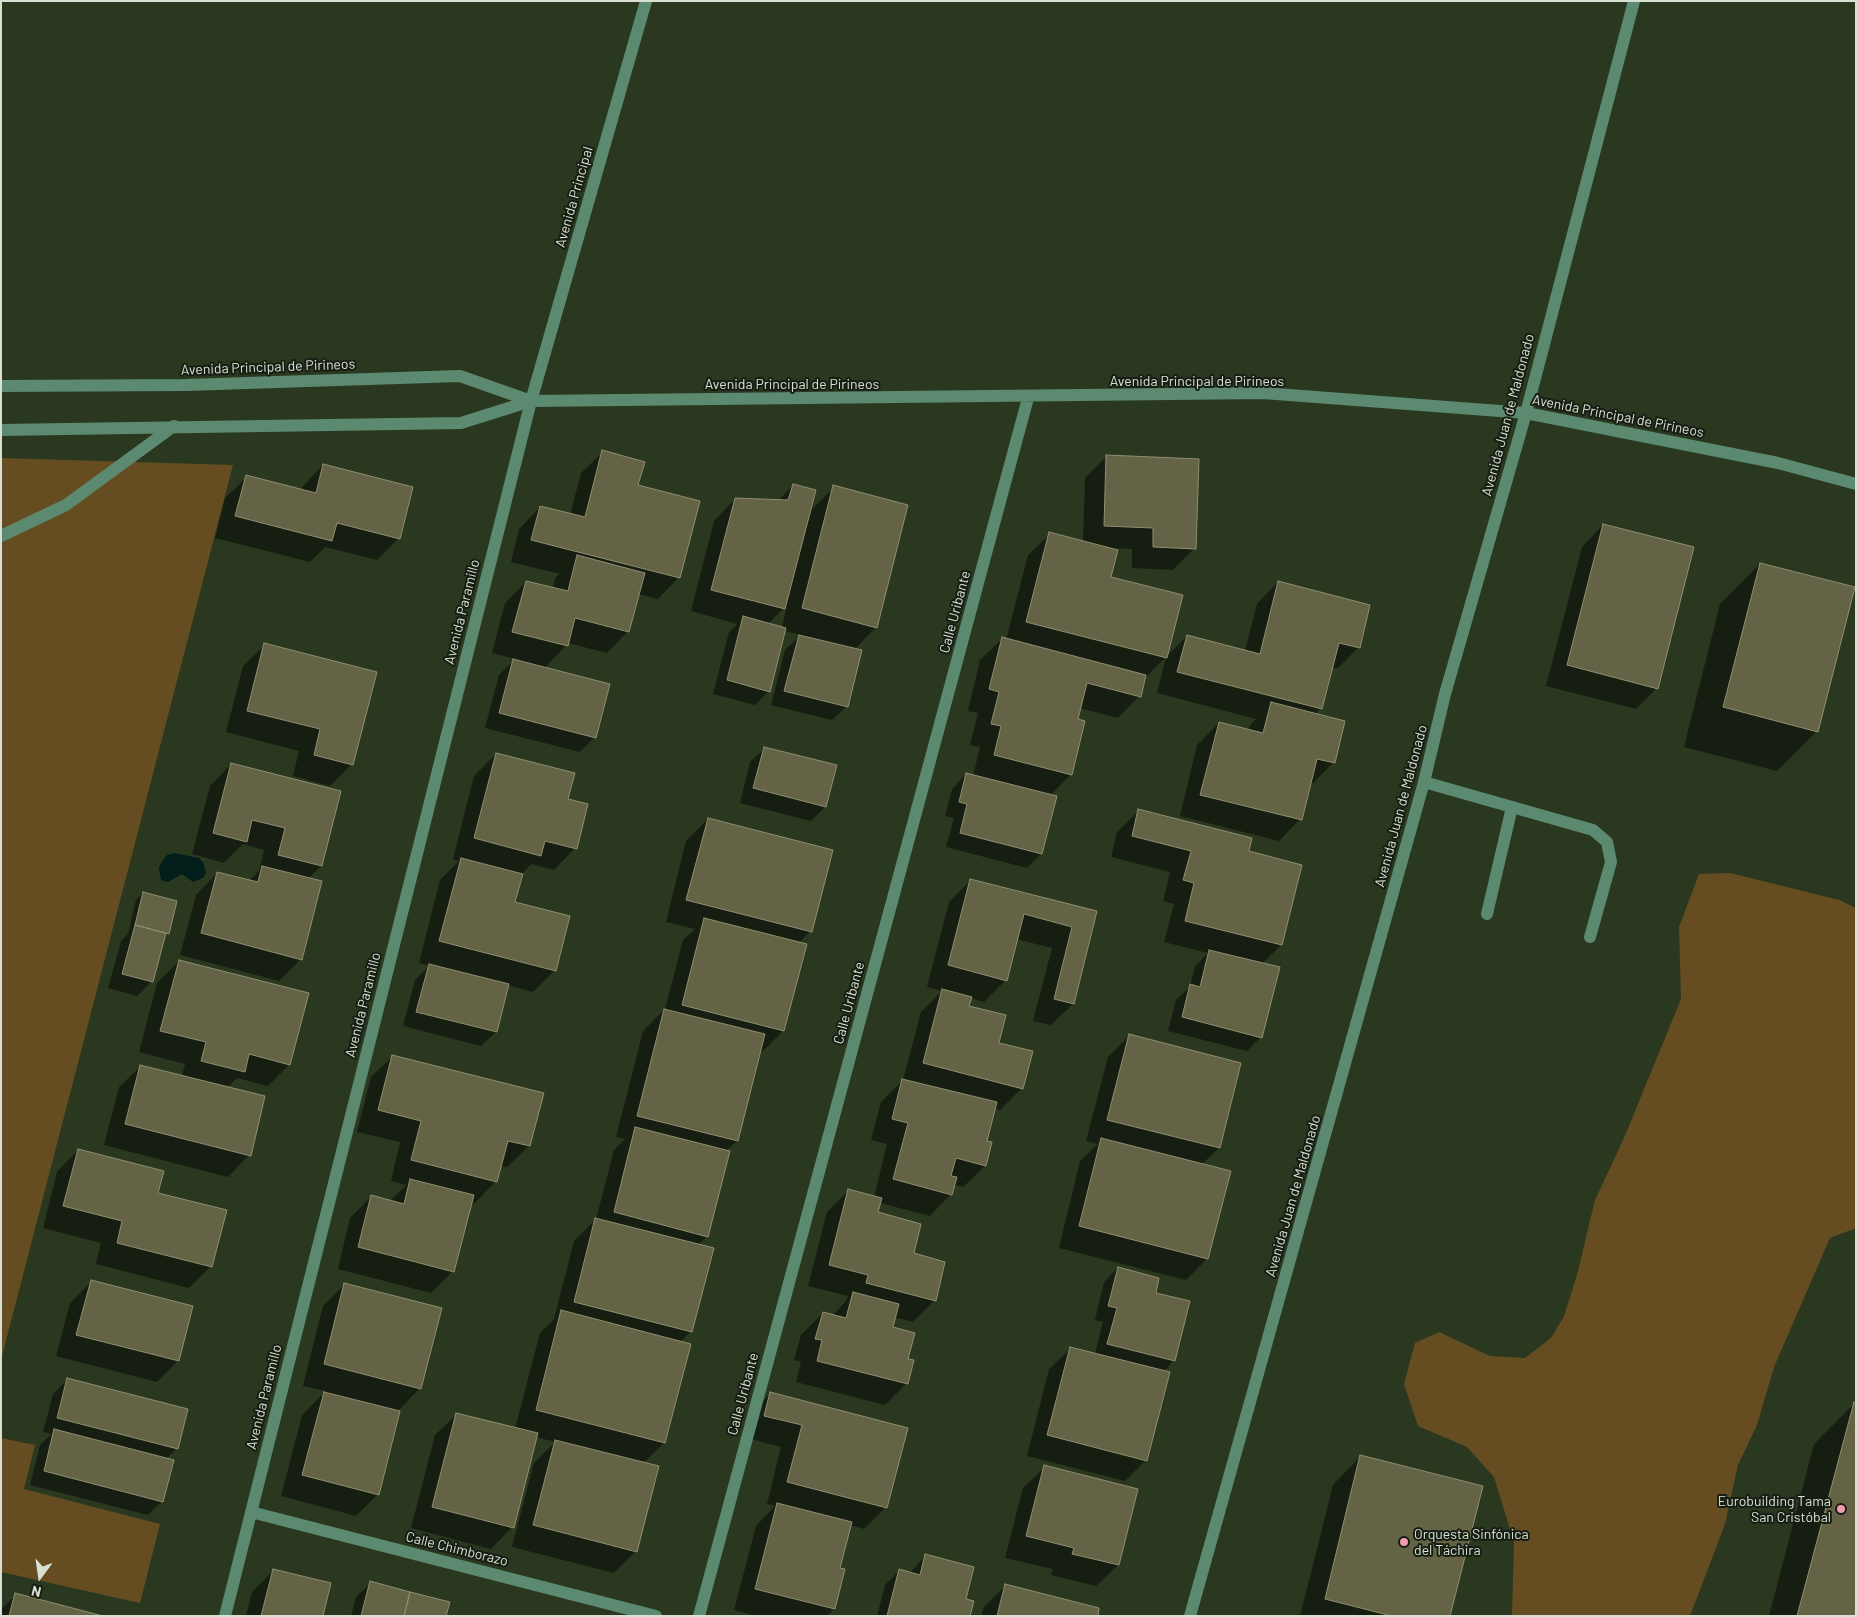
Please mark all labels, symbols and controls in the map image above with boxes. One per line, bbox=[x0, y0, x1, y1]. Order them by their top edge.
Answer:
street label: Avenida Principal bbox=[552, 145, 596, 249]
street label: Avenida Juan de Maldonado bbox=[1478, 332, 1538, 498]
street label: Avenida Principal de Pirineos bbox=[180, 356, 356, 378]
street label: Avenida Principal de Pirineos bbox=[1110, 373, 1284, 389]
street label: Avenida Principal de Pirineos bbox=[705, 376, 879, 392]
street label: Avenida Principal de Pirineos bbox=[1531, 391, 1705, 441]
street label: Avenida Paramillo bbox=[441, 558, 483, 666]
street label: Calle Uribante bbox=[936, 569, 974, 655]
street label: Avenida Juan de Maldonado bbox=[1371, 723, 1431, 889]
street label: Avenida Paramillo bbox=[342, 951, 384, 1059]
street label: Calle Uribante bbox=[830, 960, 868, 1046]
street label: Avenida Juan de Maldonado bbox=[1262, 1113, 1324, 1279]
street label: Avenida Paramillo bbox=[243, 1343, 285, 1451]
street label: Calle Uribante bbox=[724, 1351, 762, 1437]
place label: Eurobuilding Tama San Cristóbal bbox=[1718, 1493, 1831, 1525]
marker: Eurobuilding Tama San Cristóbal bbox=[1835, 1503, 1847, 1515]
place label: Orquesta Sinfónica del Táchira bbox=[1414, 1526, 1529, 1558]
street label: Calle Chimborazo bbox=[404, 1528, 510, 1570]
marker: Orquesta Sinfónica del Táchira bbox=[1398, 1536, 1410, 1548]
north arrow bbox=[15, 1552, 65, 1602]
text: N bbox=[30, 1583, 43, 1601]

